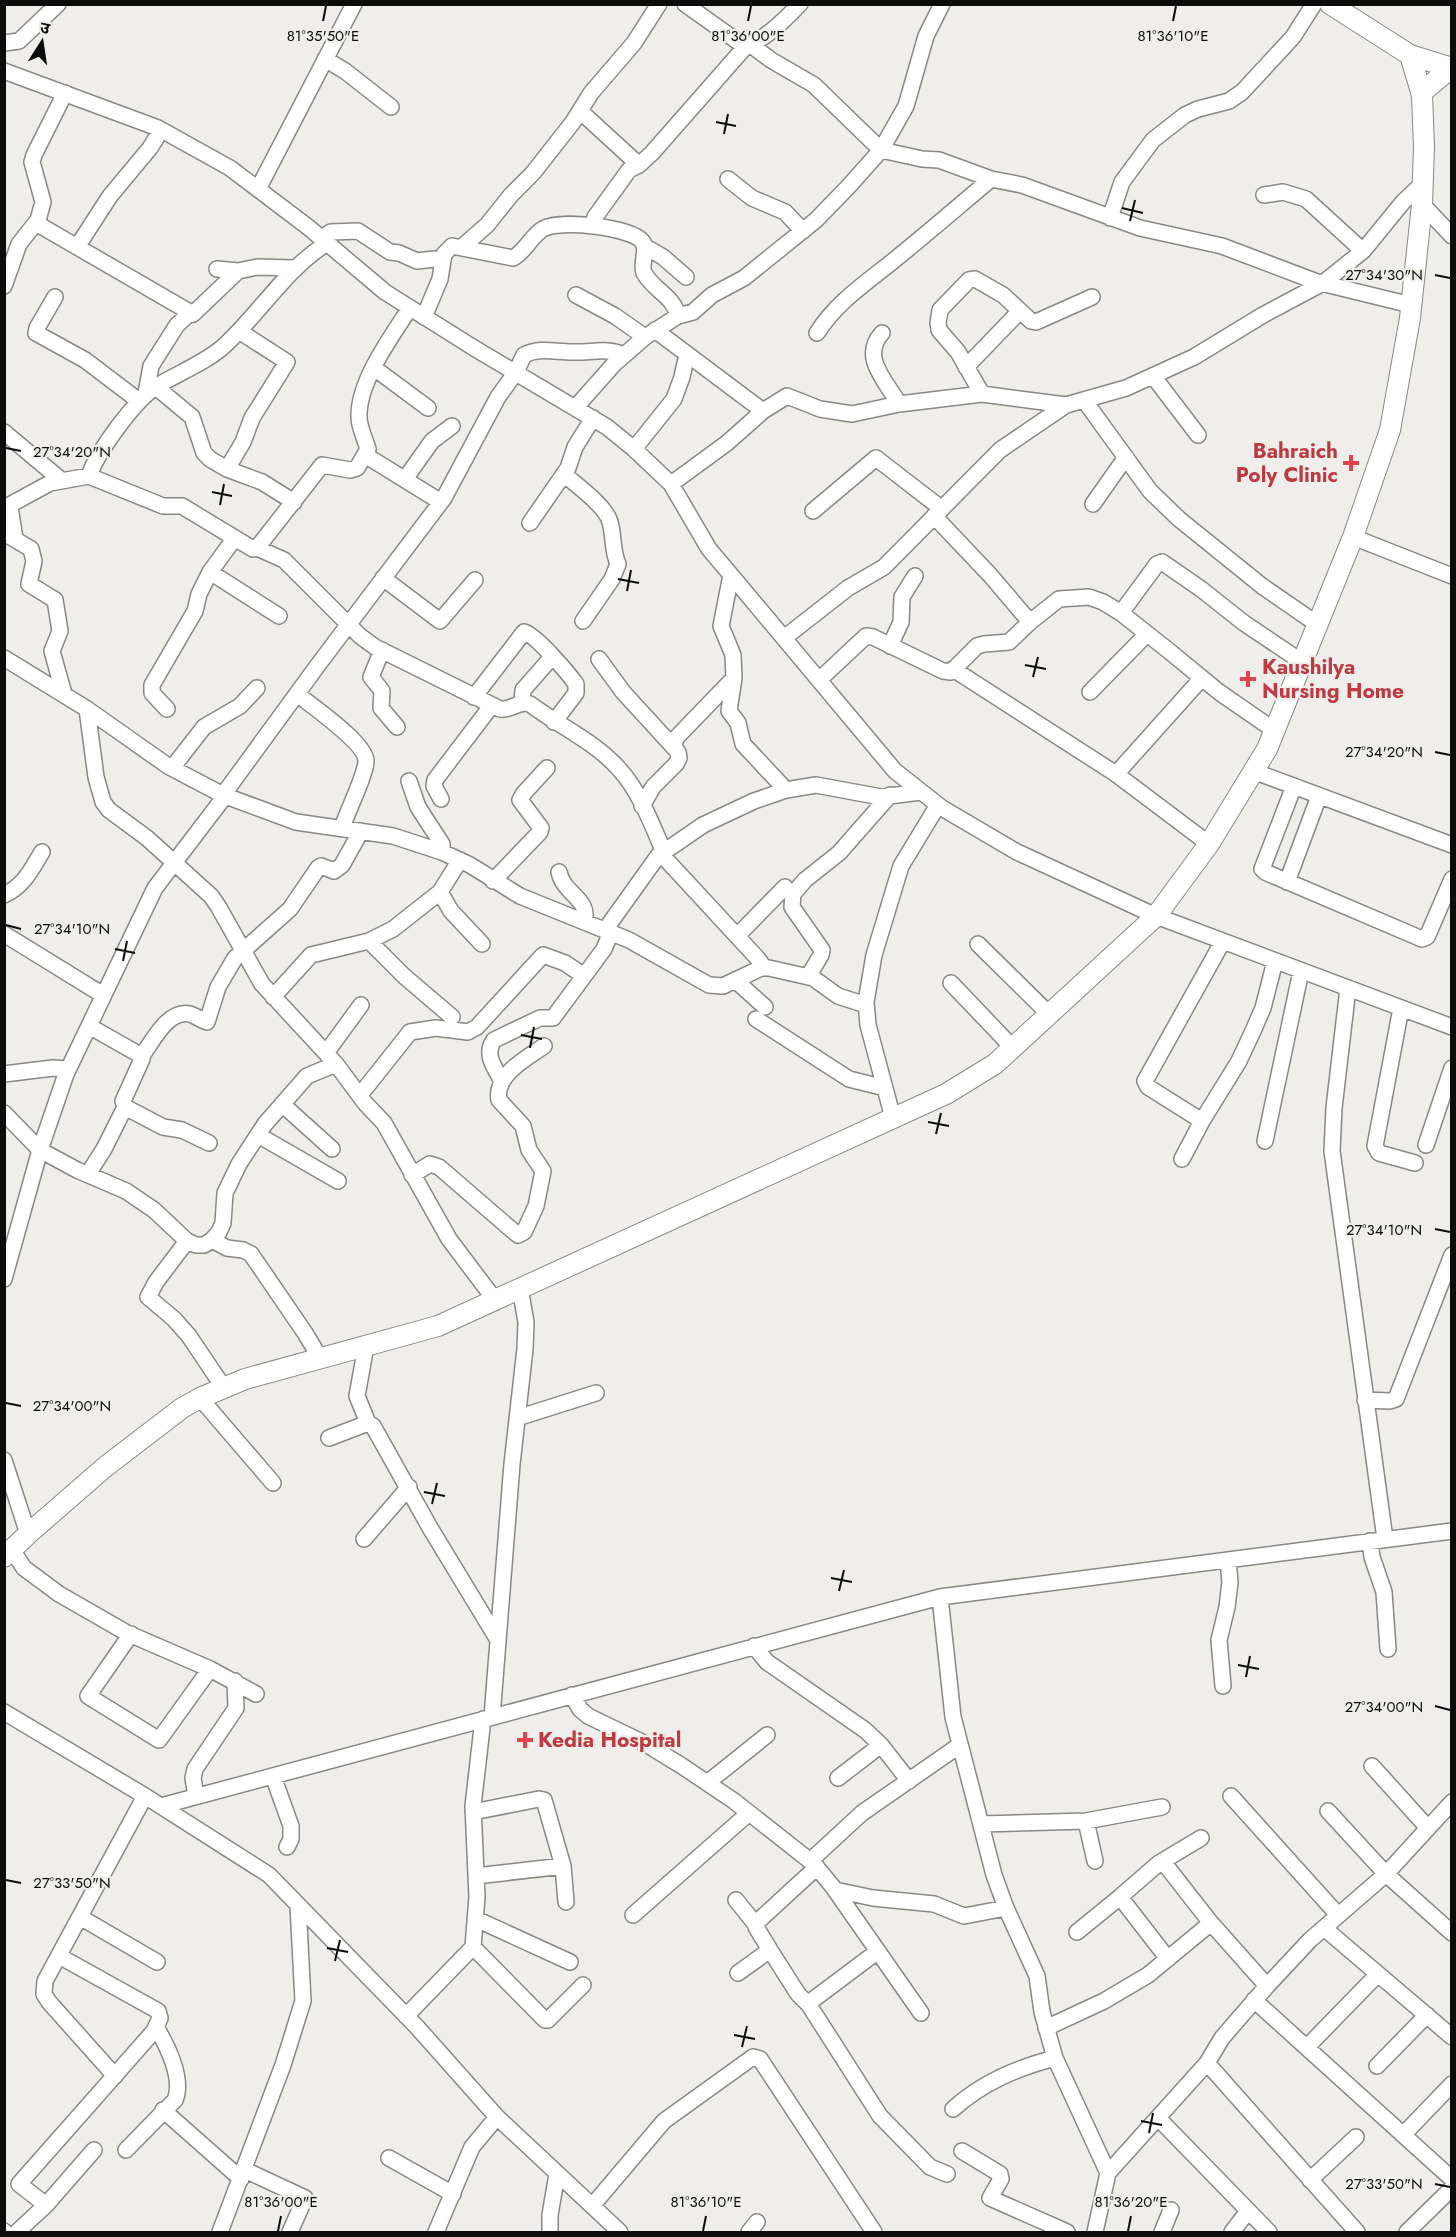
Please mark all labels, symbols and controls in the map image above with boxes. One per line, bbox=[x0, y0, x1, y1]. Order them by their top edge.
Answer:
north arrow bbox=[12, 12, 72, 72]
text: उ bbox=[38, 16, 53, 40]
text: 81°35'50"E bbox=[287, 25, 359, 47]
text: 81°36'00"E bbox=[711, 25, 785, 47]
text: 81°36'10"E bbox=[1137, 25, 1209, 47]
text: 27°34'30"N bbox=[1345, 264, 1423, 286]
place label: Bahraich Poly Clinic bbox=[1236, 436, 1338, 490]
text: 27°34'20"N bbox=[33, 441, 111, 463]
marker: Bahraich Poly Clinic bbox=[1342, 454, 1360, 472]
place label: Kaushilya Nursing Home bbox=[1262, 652, 1404, 706]
marker: Kaushilya Nursing Home bbox=[1239, 670, 1257, 688]
text: 27°34'20"N bbox=[1345, 741, 1423, 763]
text: 27°34'10"N bbox=[34, 918, 110, 940]
text: 27°34'10"N bbox=[1346, 1219, 1422, 1241]
text: 27°34'00"N bbox=[33, 1395, 111, 1417]
text: 27°34'00"N bbox=[1345, 1696, 1423, 1718]
place label: Kedia Hospital bbox=[538, 1725, 681, 1755]
marker: Kedia Hospital bbox=[516, 1731, 534, 1749]
text: 27°33'50"N bbox=[33, 1872, 111, 1894]
text: 27°33'50"N bbox=[1345, 2173, 1423, 2195]
text: 81°36'00"E bbox=[244, 2191, 318, 2213]
text: 81°36'10"E bbox=[670, 2191, 742, 2213]
text: 81°36'20"E bbox=[1095, 2191, 1167, 2213]

